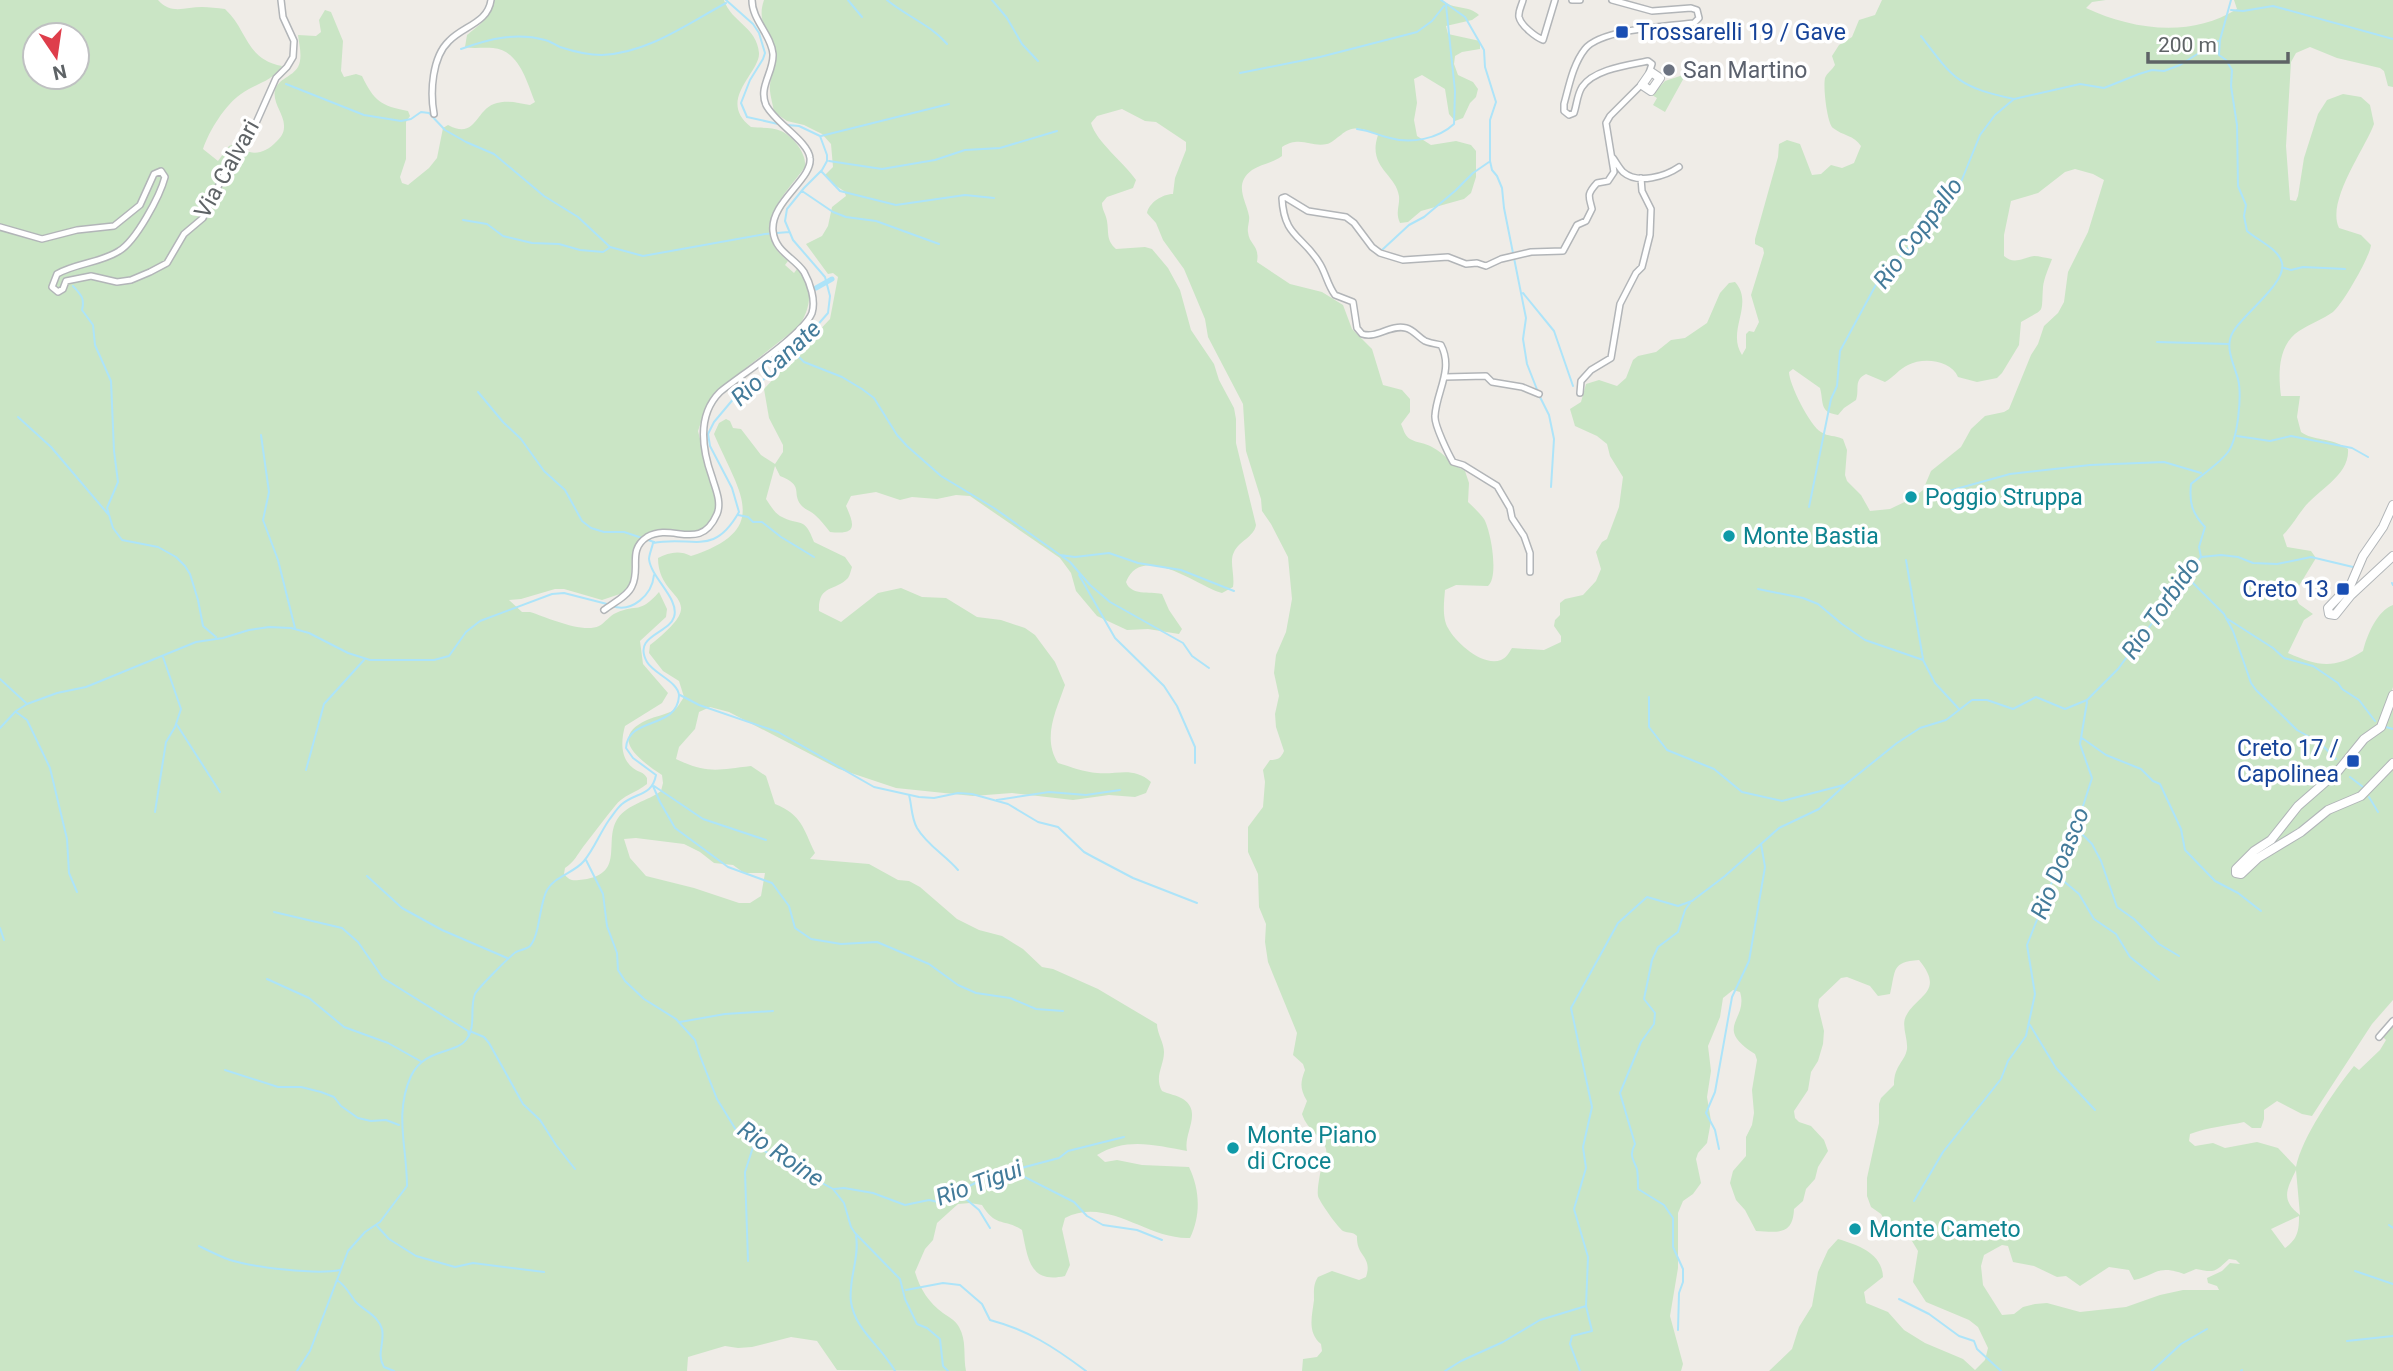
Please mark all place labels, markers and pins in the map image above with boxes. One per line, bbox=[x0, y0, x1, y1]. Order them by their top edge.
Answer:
place label: Trossarelli 19 / Gave bbox=[1636, 19, 1846, 46]
marker: Trossarelli 19 / Gave bbox=[1614, 24, 1630, 40]
place label: San Martino bbox=[1683, 57, 1807, 84]
marker: San Martino bbox=[1661, 62, 1677, 78]
place label: Poggio Struppa bbox=[1925, 484, 2083, 511]
marker: Poggio Struppa bbox=[1903, 489, 1919, 505]
place label: Monte Bastia bbox=[1743, 523, 1879, 550]
marker: Monte Bastia bbox=[1721, 528, 1737, 544]
place label: Creto 13 bbox=[2242, 576, 2329, 603]
marker: Creto 13 bbox=[2335, 581, 2351, 597]
place label: Creto 17 / Capolinea bbox=[2237, 735, 2339, 788]
marker: Creto 17 / Capolinea bbox=[2345, 753, 2361, 769]
place label: Monte Piano di Croce bbox=[1247, 1122, 1377, 1175]
marker: Monte Piano di Croce bbox=[1225, 1140, 1241, 1156]
place label: Monte Cameto bbox=[1869, 1216, 2021, 1243]
marker: Monte Cameto bbox=[1847, 1221, 1863, 1237]

